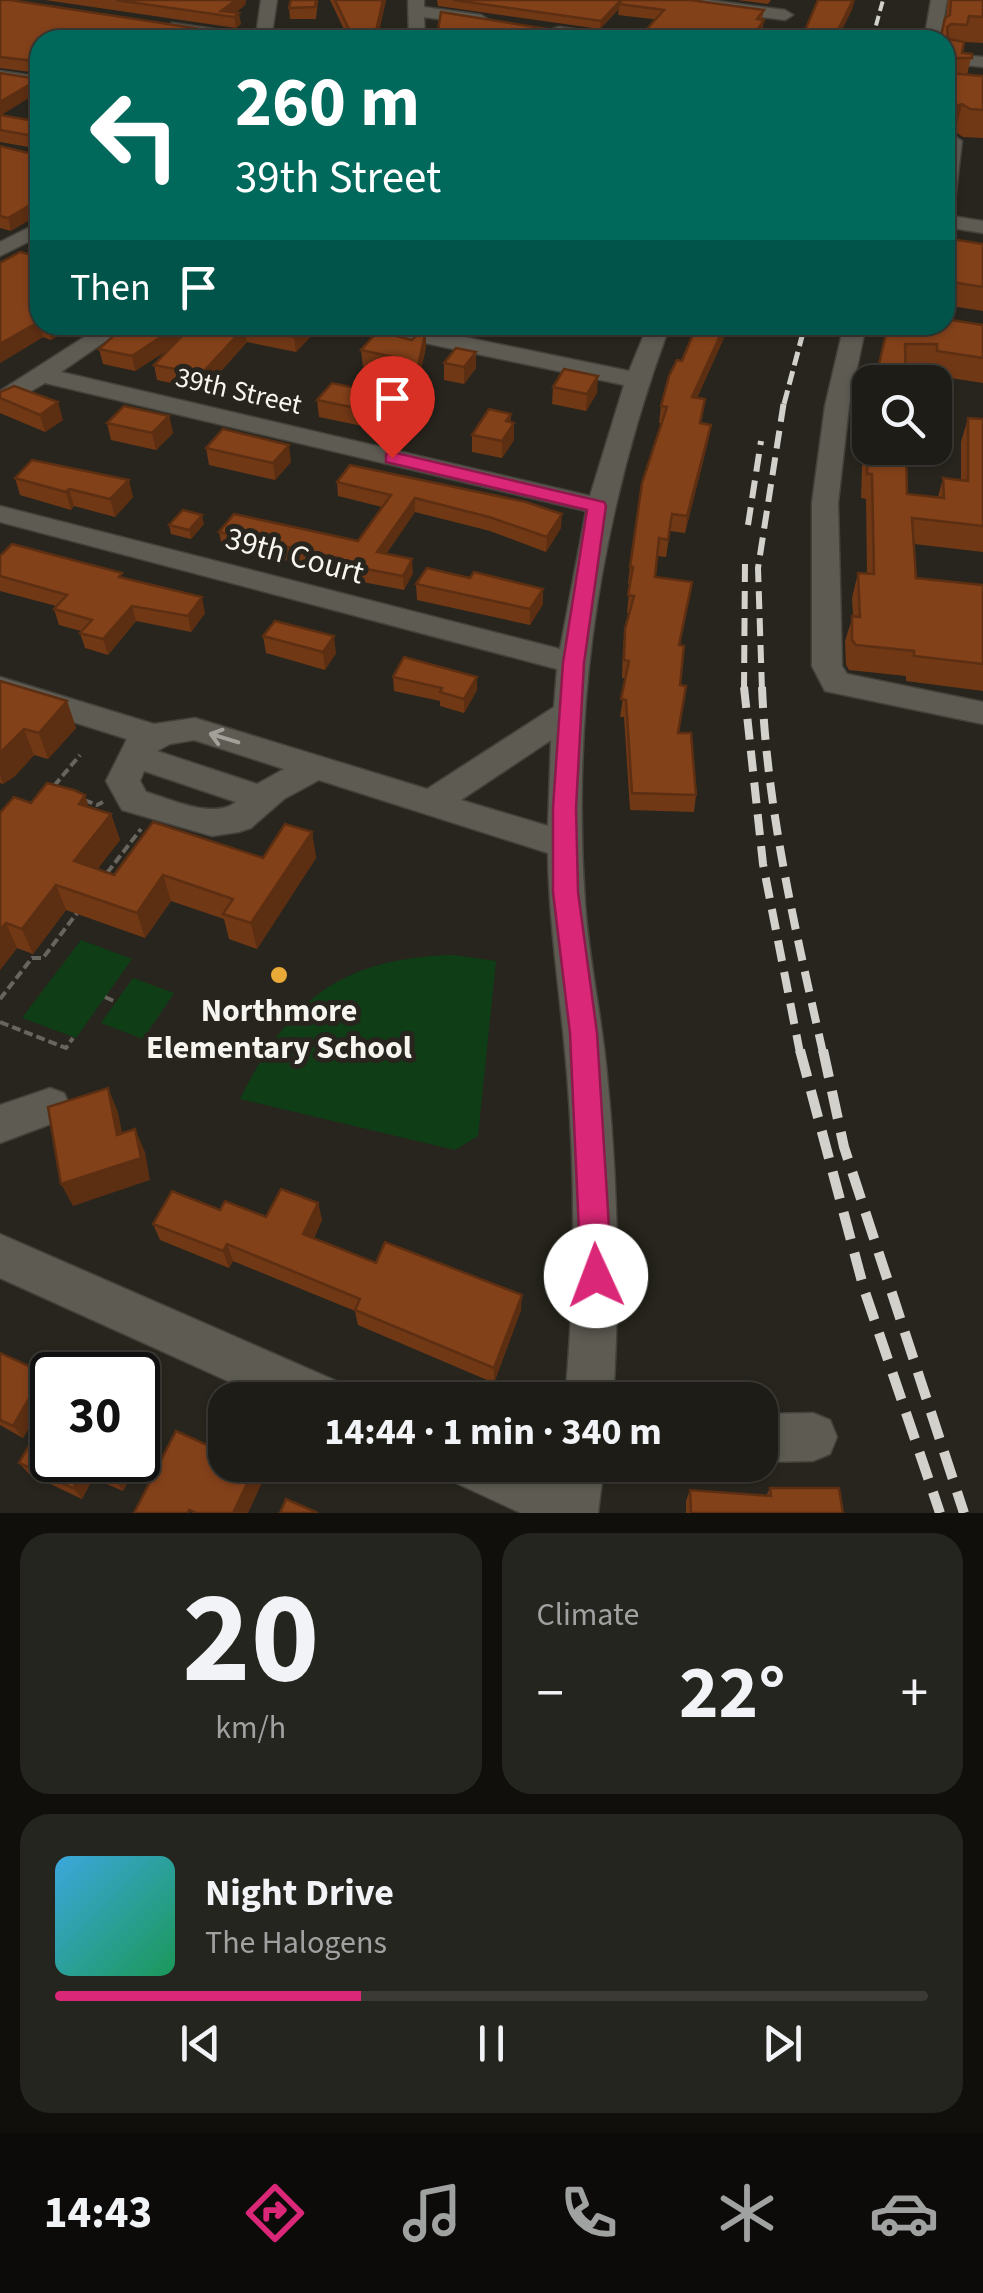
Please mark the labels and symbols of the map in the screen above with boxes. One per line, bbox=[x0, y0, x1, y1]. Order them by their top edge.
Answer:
pin bbox=[350, 356, 435, 459]
street label: 39th Street bbox=[172, 357, 306, 425]
street label: 39th Court bbox=[221, 515, 369, 597]
one-way arrow bbox=[208, 728, 240, 746]
marker: Northmore Elementary School bbox=[268, 964, 290, 986]
place label: Northmore Elementary School bbox=[146, 988, 412, 1071]
position arrow bbox=[544, 1224, 648, 1328]
speed limit sign: 30 bbox=[30, 1352, 160, 1482]

